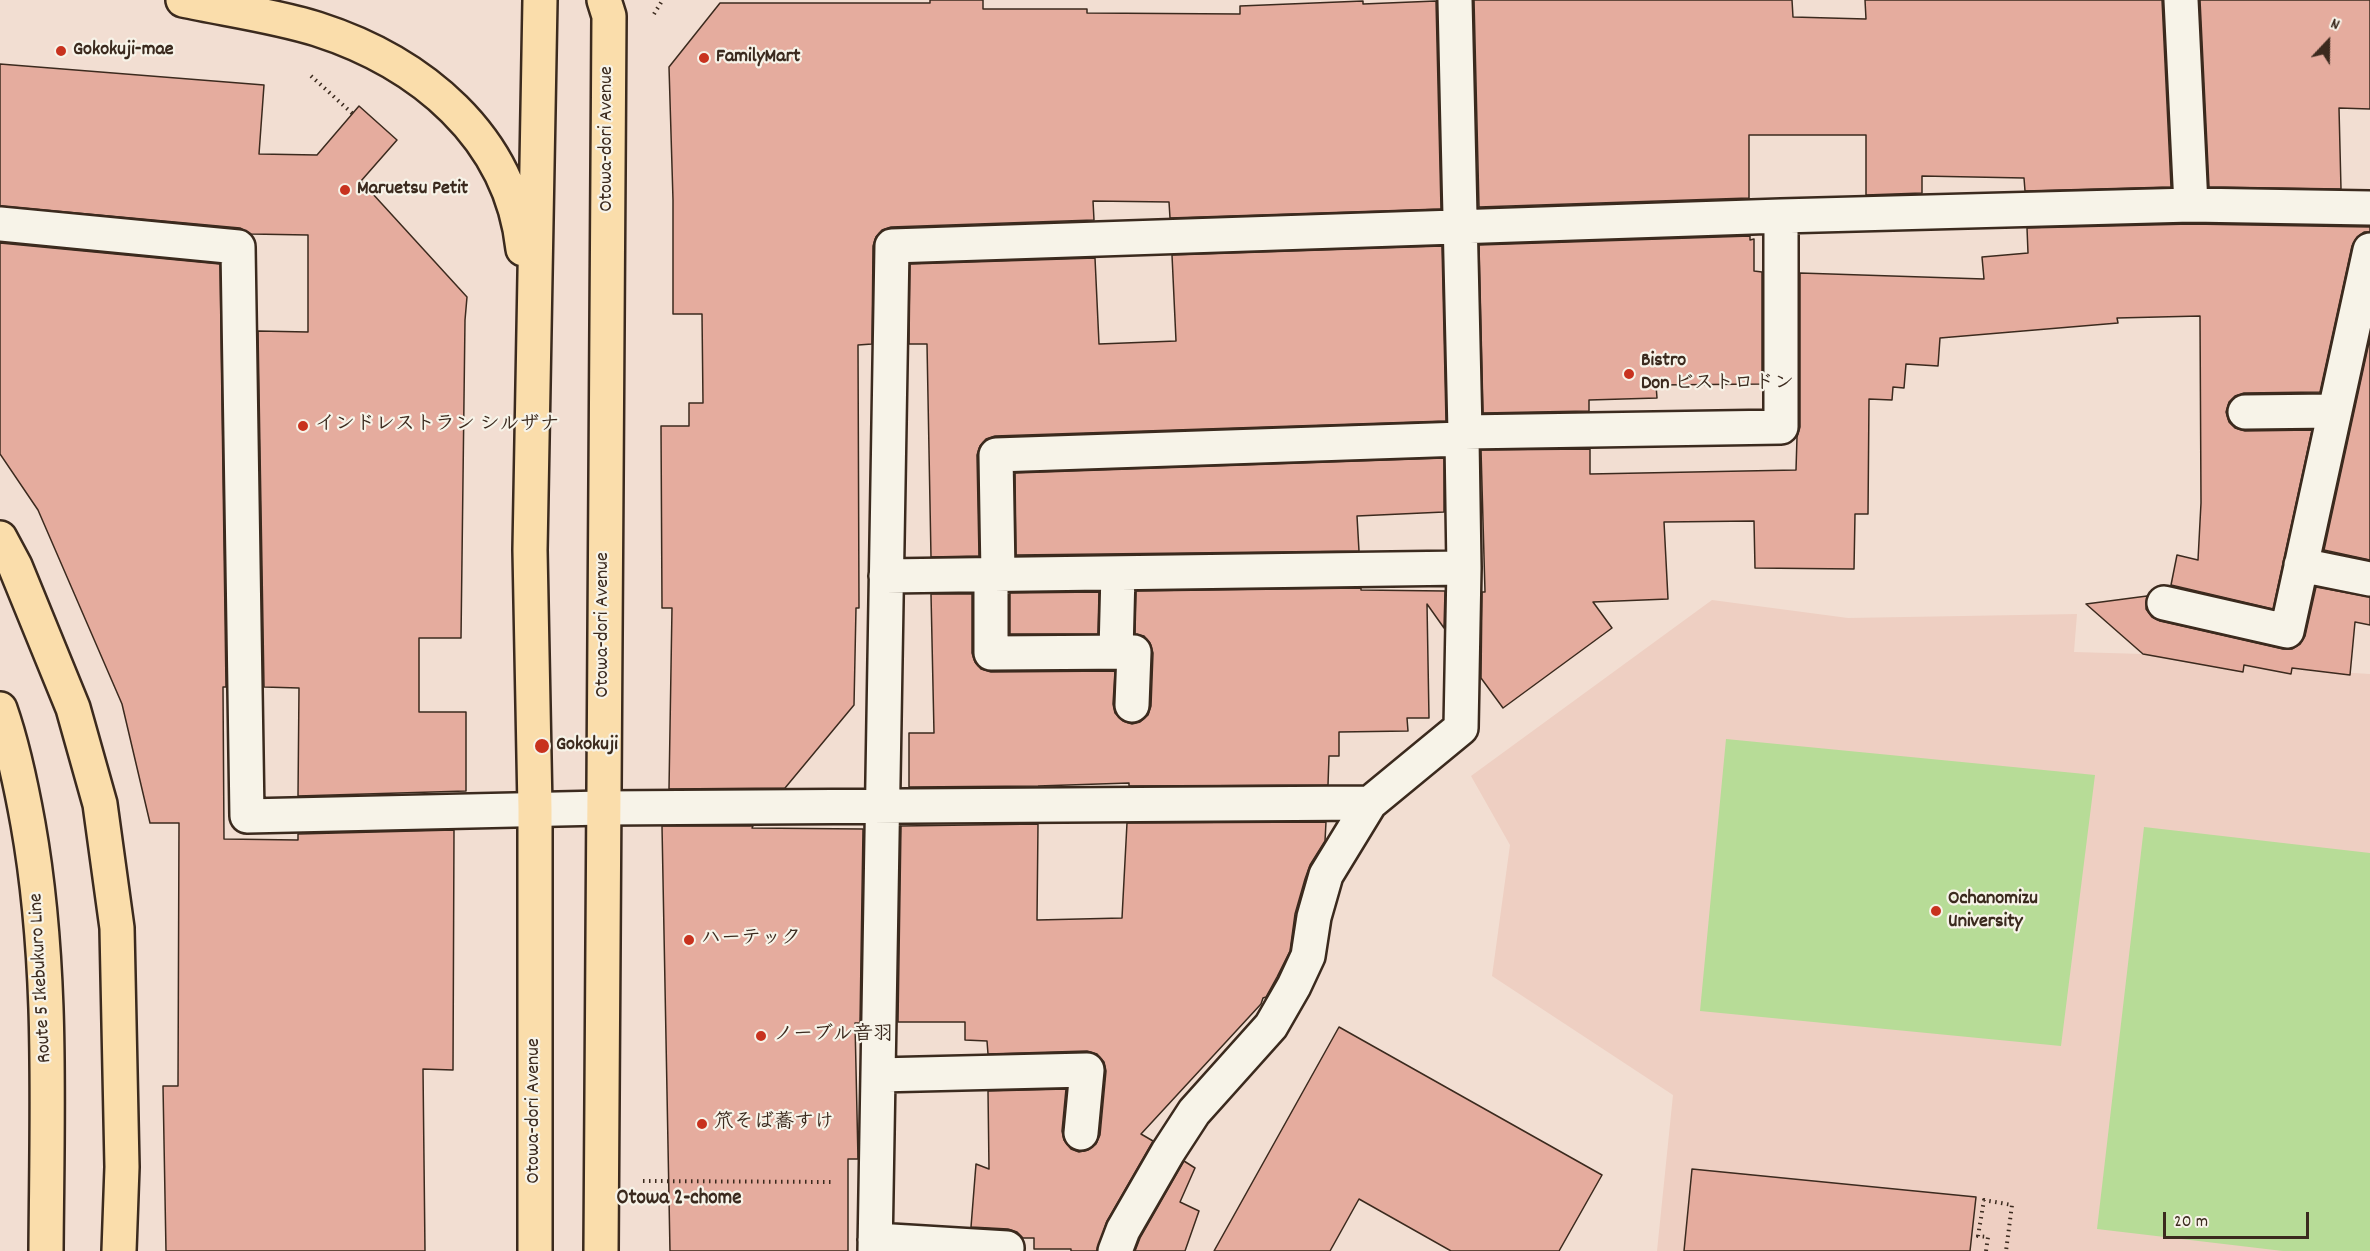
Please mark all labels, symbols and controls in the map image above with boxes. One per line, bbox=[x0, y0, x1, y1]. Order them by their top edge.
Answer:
north arrow bbox=[2298, 12, 2358, 72]
text: N bbox=[2327, 13, 2343, 37]
place label: Gokokuji-mae bbox=[73, 39, 174, 63]
marker: Gokokuji-mae bbox=[54, 44, 68, 58]
place label: FamilyMart bbox=[716, 46, 800, 70]
marker: FamilyMart bbox=[697, 51, 711, 65]
street label: Otowa-dori Avenue bbox=[596, 66, 620, 212]
place label: Maruetsu Petit bbox=[357, 178, 468, 202]
marker: Maruetsu Petit bbox=[338, 183, 352, 197]
place label: Bistro Don ビストロドン bbox=[1641, 350, 1794, 397]
marker: Bistro Don ビストロドン bbox=[1622, 367, 1636, 381]
place label: インドレストラン シルザナ bbox=[315, 414, 560, 438]
marker: インドレストラン シルザナ bbox=[296, 419, 310, 433]
street label: Otowa-dori Avenue bbox=[592, 552, 616, 698]
place label: Gokokuji bbox=[556, 734, 618, 758]
marker: Gokokuji bbox=[533, 737, 551, 755]
place label: Ochanomizu University bbox=[1948, 888, 2038, 935]
street label: Route 5 Ikebukuro Line bbox=[26, 893, 58, 1063]
marker: Ochanomizu University bbox=[1929, 904, 1943, 918]
place label: ハーテック bbox=[701, 928, 801, 952]
marker: ハーテック bbox=[682, 933, 696, 947]
place label: ノーブル音羽 bbox=[773, 1024, 893, 1048]
marker: ノーブル音羽 bbox=[754, 1029, 768, 1043]
street label: Otowa-dori Avenue bbox=[523, 1038, 547, 1184]
place label: 笊そば蕎すけ bbox=[714, 1112, 834, 1136]
marker: 笊そば蕎すけ bbox=[695, 1117, 709, 1131]
district label: Otowa 2-chome bbox=[617, 1187, 741, 1213]
scale bar bbox=[2166, 1200, 2312, 1238]
text: 20 m bbox=[2174, 1210, 2208, 1235]

